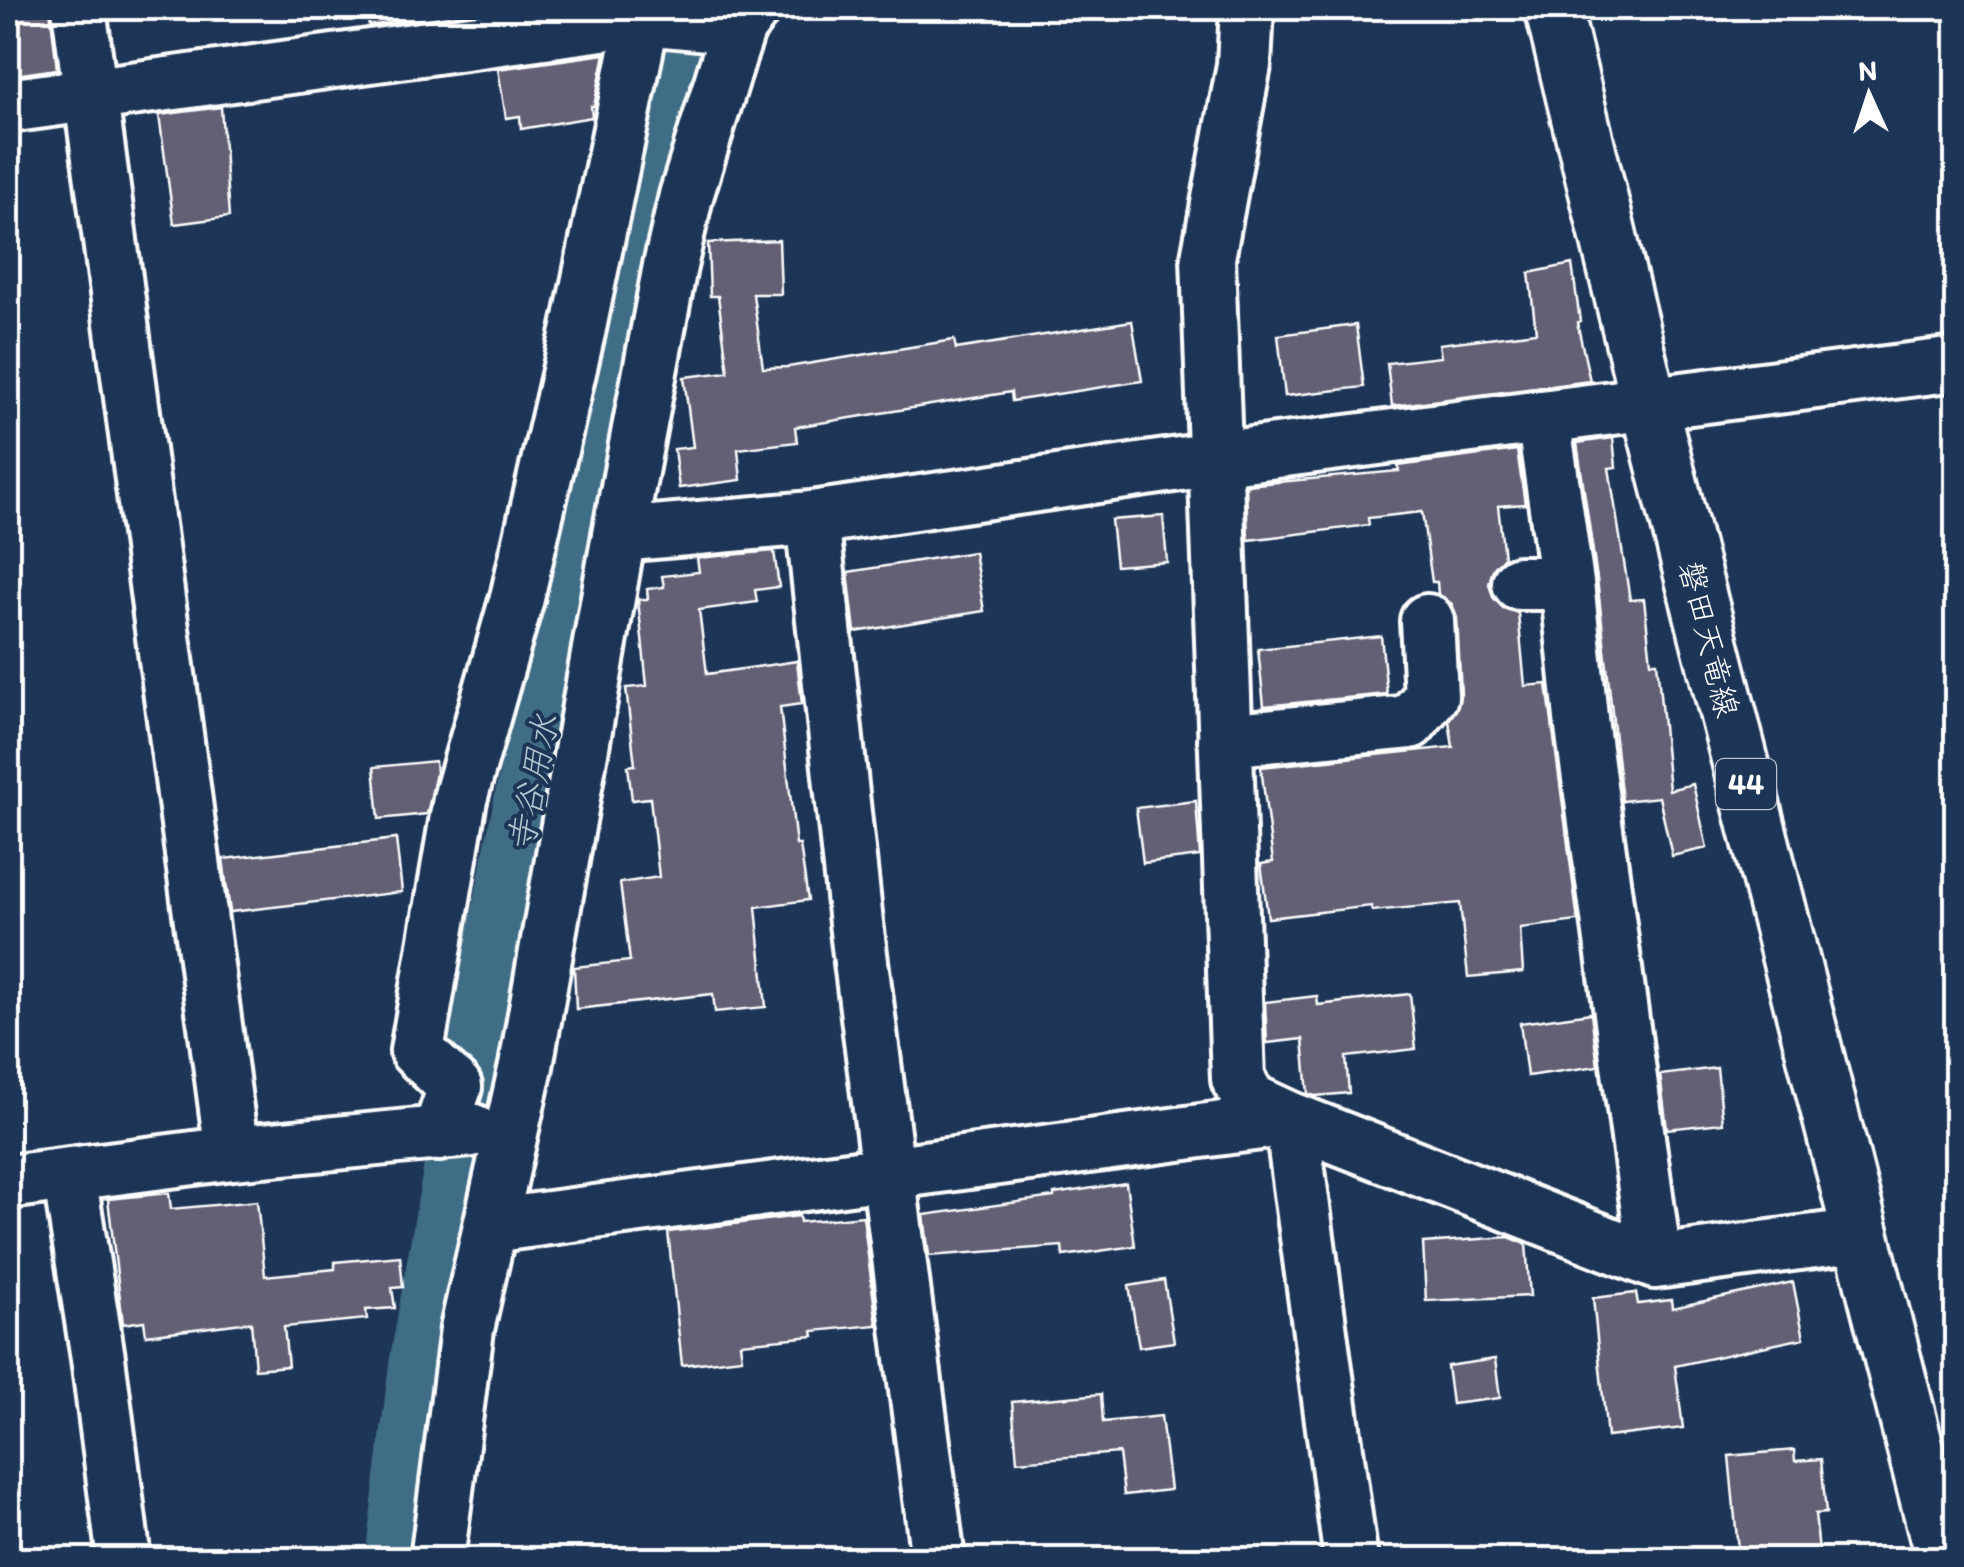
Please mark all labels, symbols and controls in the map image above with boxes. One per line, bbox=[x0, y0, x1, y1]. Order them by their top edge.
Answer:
north arrow bbox=[1819, 45, 1919, 145]
text: N bbox=[1857, 53, 1878, 88]
street label: 磐田天竜線 bbox=[1671, 557, 1747, 721]
water label: 寺谷用水 bbox=[499, 710, 567, 856]
road number: 44 bbox=[1716, 759, 1776, 809]

